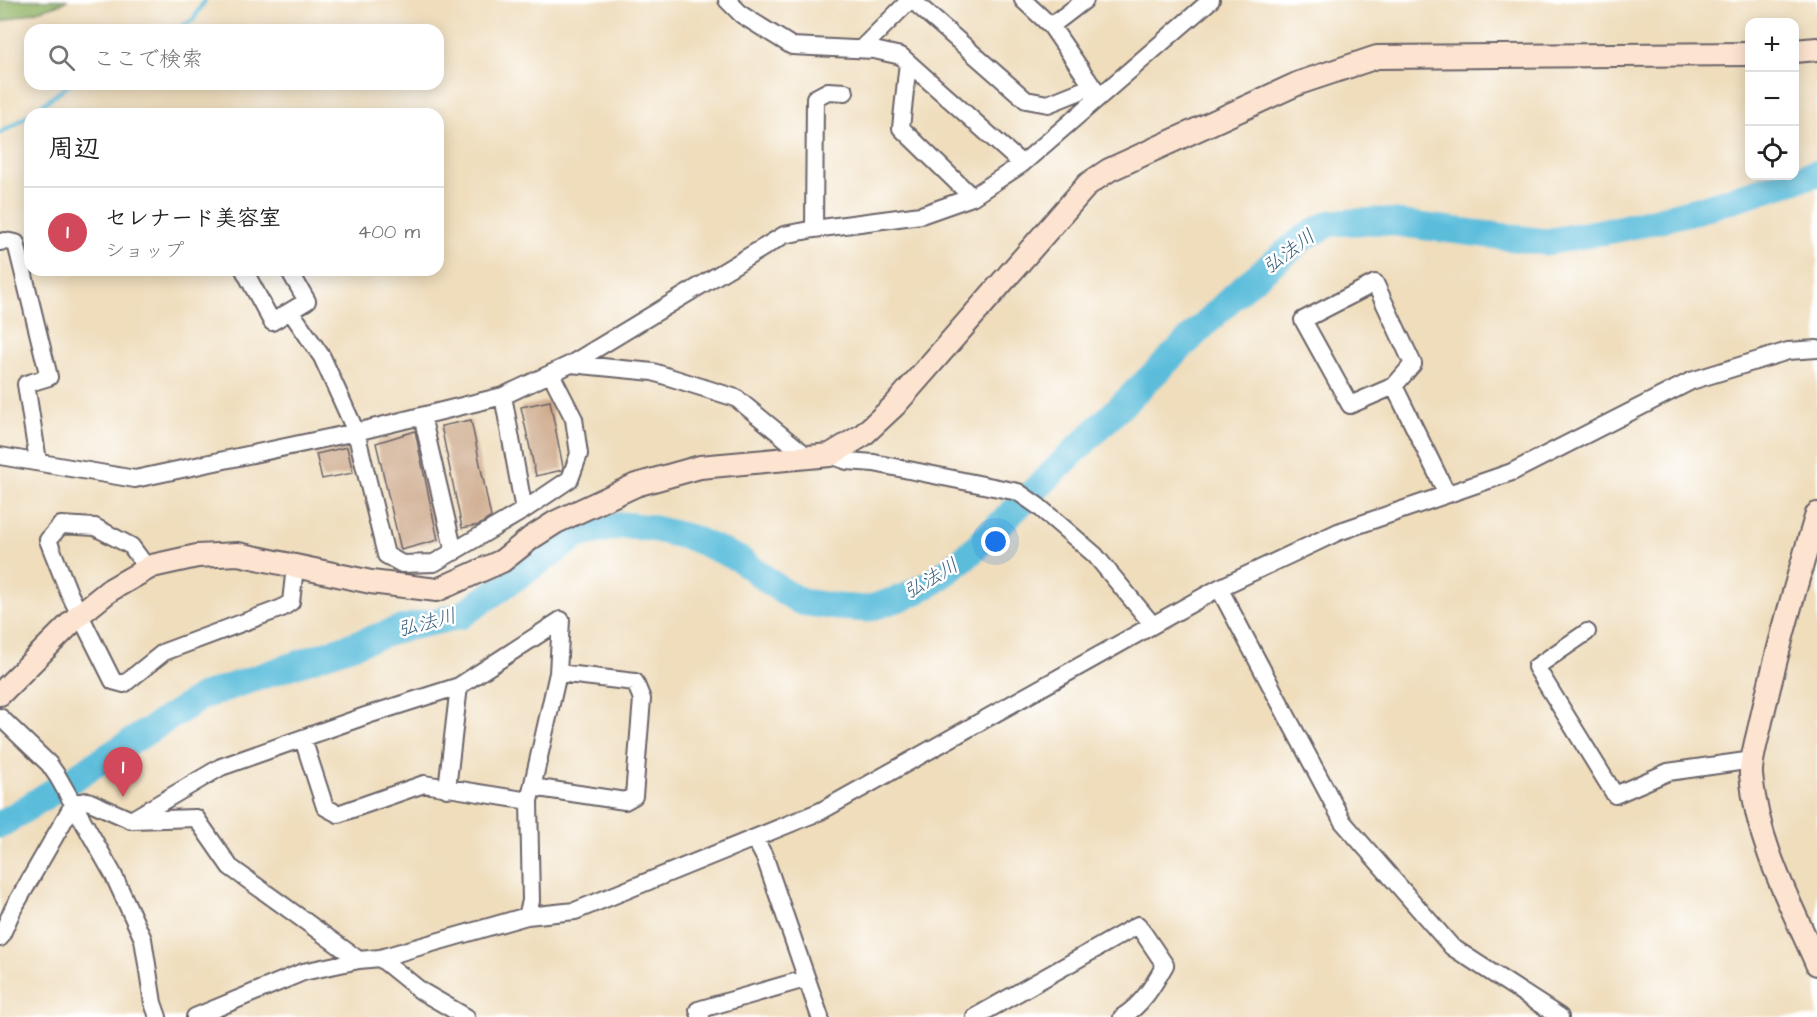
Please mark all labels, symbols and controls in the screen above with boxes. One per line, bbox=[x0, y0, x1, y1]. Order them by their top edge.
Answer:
map controls bbox=[1745, 18, 1799, 180]
button: + bbox=[1745, 18, 1799, 72]
search box bbox=[24, 24, 444, 90]
icon: search bbox=[45, 41, 78, 74]
text: ここで検索 bbox=[93, 44, 203, 75]
button: − bbox=[1745, 72, 1799, 126]
button: locate bbox=[1745, 126, 1799, 180]
text: 周辺 bbox=[48, 131, 100, 167]
text: セレナード美容室 bbox=[105, 203, 281, 234]
text: 1 bbox=[66, 218, 69, 246]
text: 400 m bbox=[358, 218, 420, 246]
water label: 弘法川 bbox=[1257, 223, 1321, 281]
text: ショップ bbox=[105, 237, 184, 265]
your location bbox=[981, 527, 1010, 556]
water label: 弘法川 bbox=[898, 552, 964, 606]
water label: 弘法川 bbox=[394, 602, 460, 644]
pin: 1 bbox=[104, 748, 142, 797]

